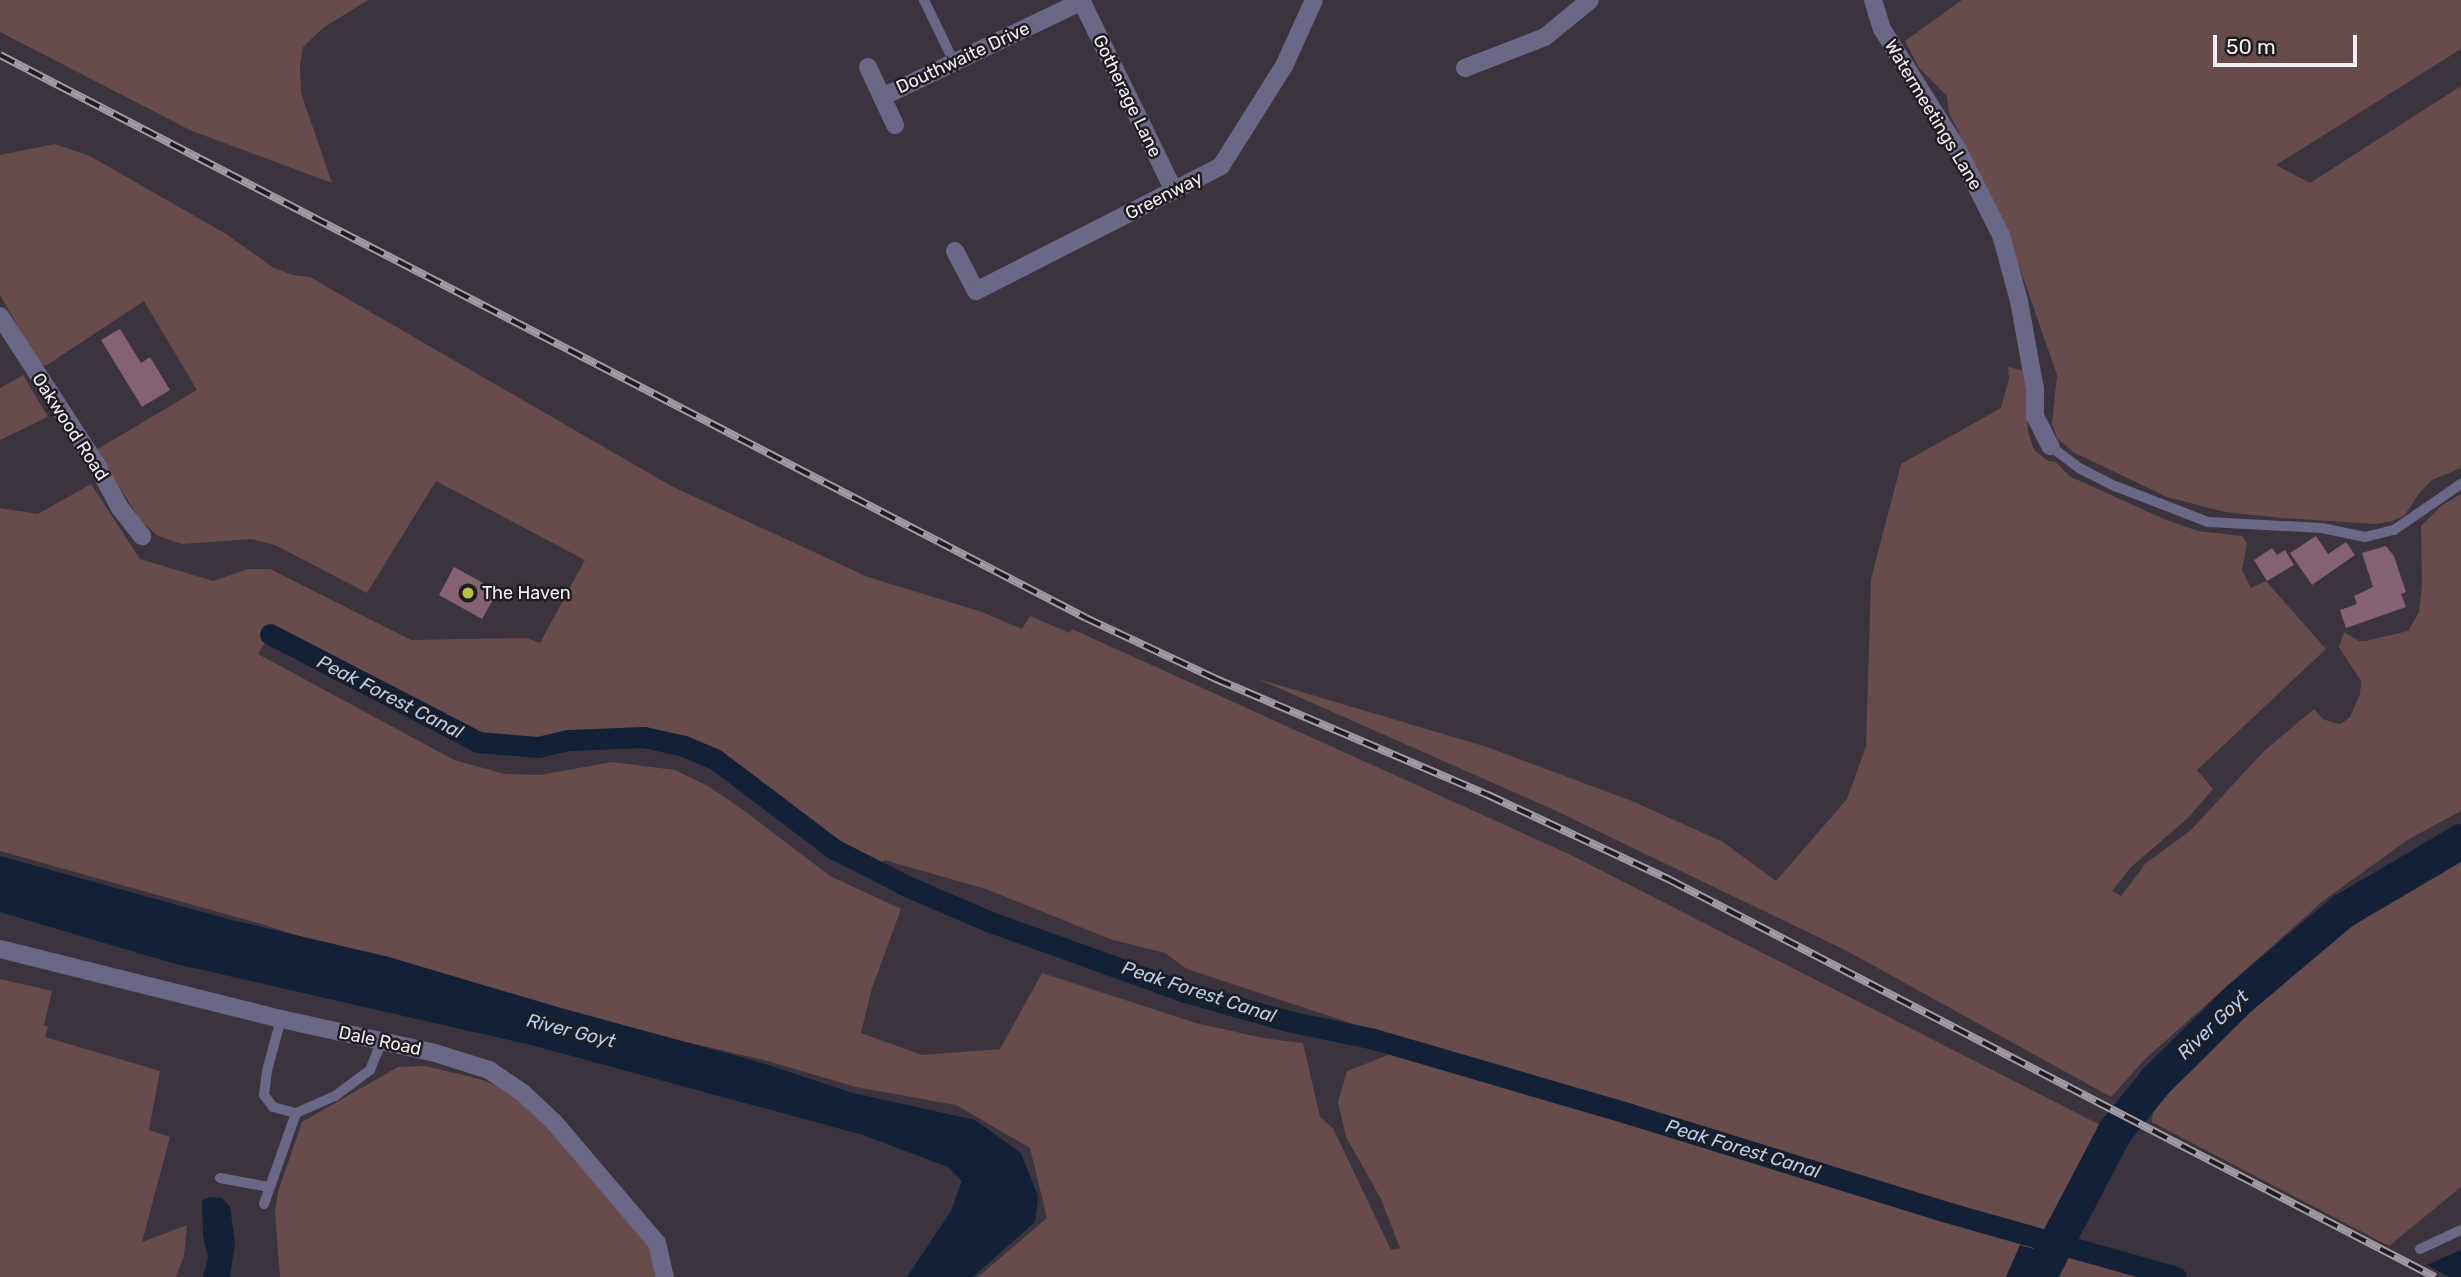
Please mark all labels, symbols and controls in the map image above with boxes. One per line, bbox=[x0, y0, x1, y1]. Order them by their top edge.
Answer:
street label: Douthwaite Drive bbox=[893, 18, 1033, 98]
scale bar bbox=[2216, 21, 2360, 65]
street label: Gotherage Lane bbox=[1088, 31, 1166, 161]
text: 50 m bbox=[2226, 34, 2276, 59]
street label: Watermeetings Lane bbox=[1880, 36, 1986, 194]
street label: Greenway bbox=[1122, 167, 1206, 225]
street label: Oakwood Road bbox=[27, 369, 113, 485]
place label: The Haven bbox=[482, 582, 571, 604]
marker: The Haven bbox=[460, 585, 476, 601]
water label: Peak Forest Canal bbox=[313, 650, 467, 744]
water label: Peak Forest Canal bbox=[1119, 956, 1279, 1028]
water label: River Goyt bbox=[2172, 985, 2254, 1065]
water label: River Goyt bbox=[524, 1009, 618, 1053]
street label: Dale Road bbox=[337, 1022, 423, 1060]
water label: Peak Forest Canal bbox=[1663, 1115, 1823, 1183]

